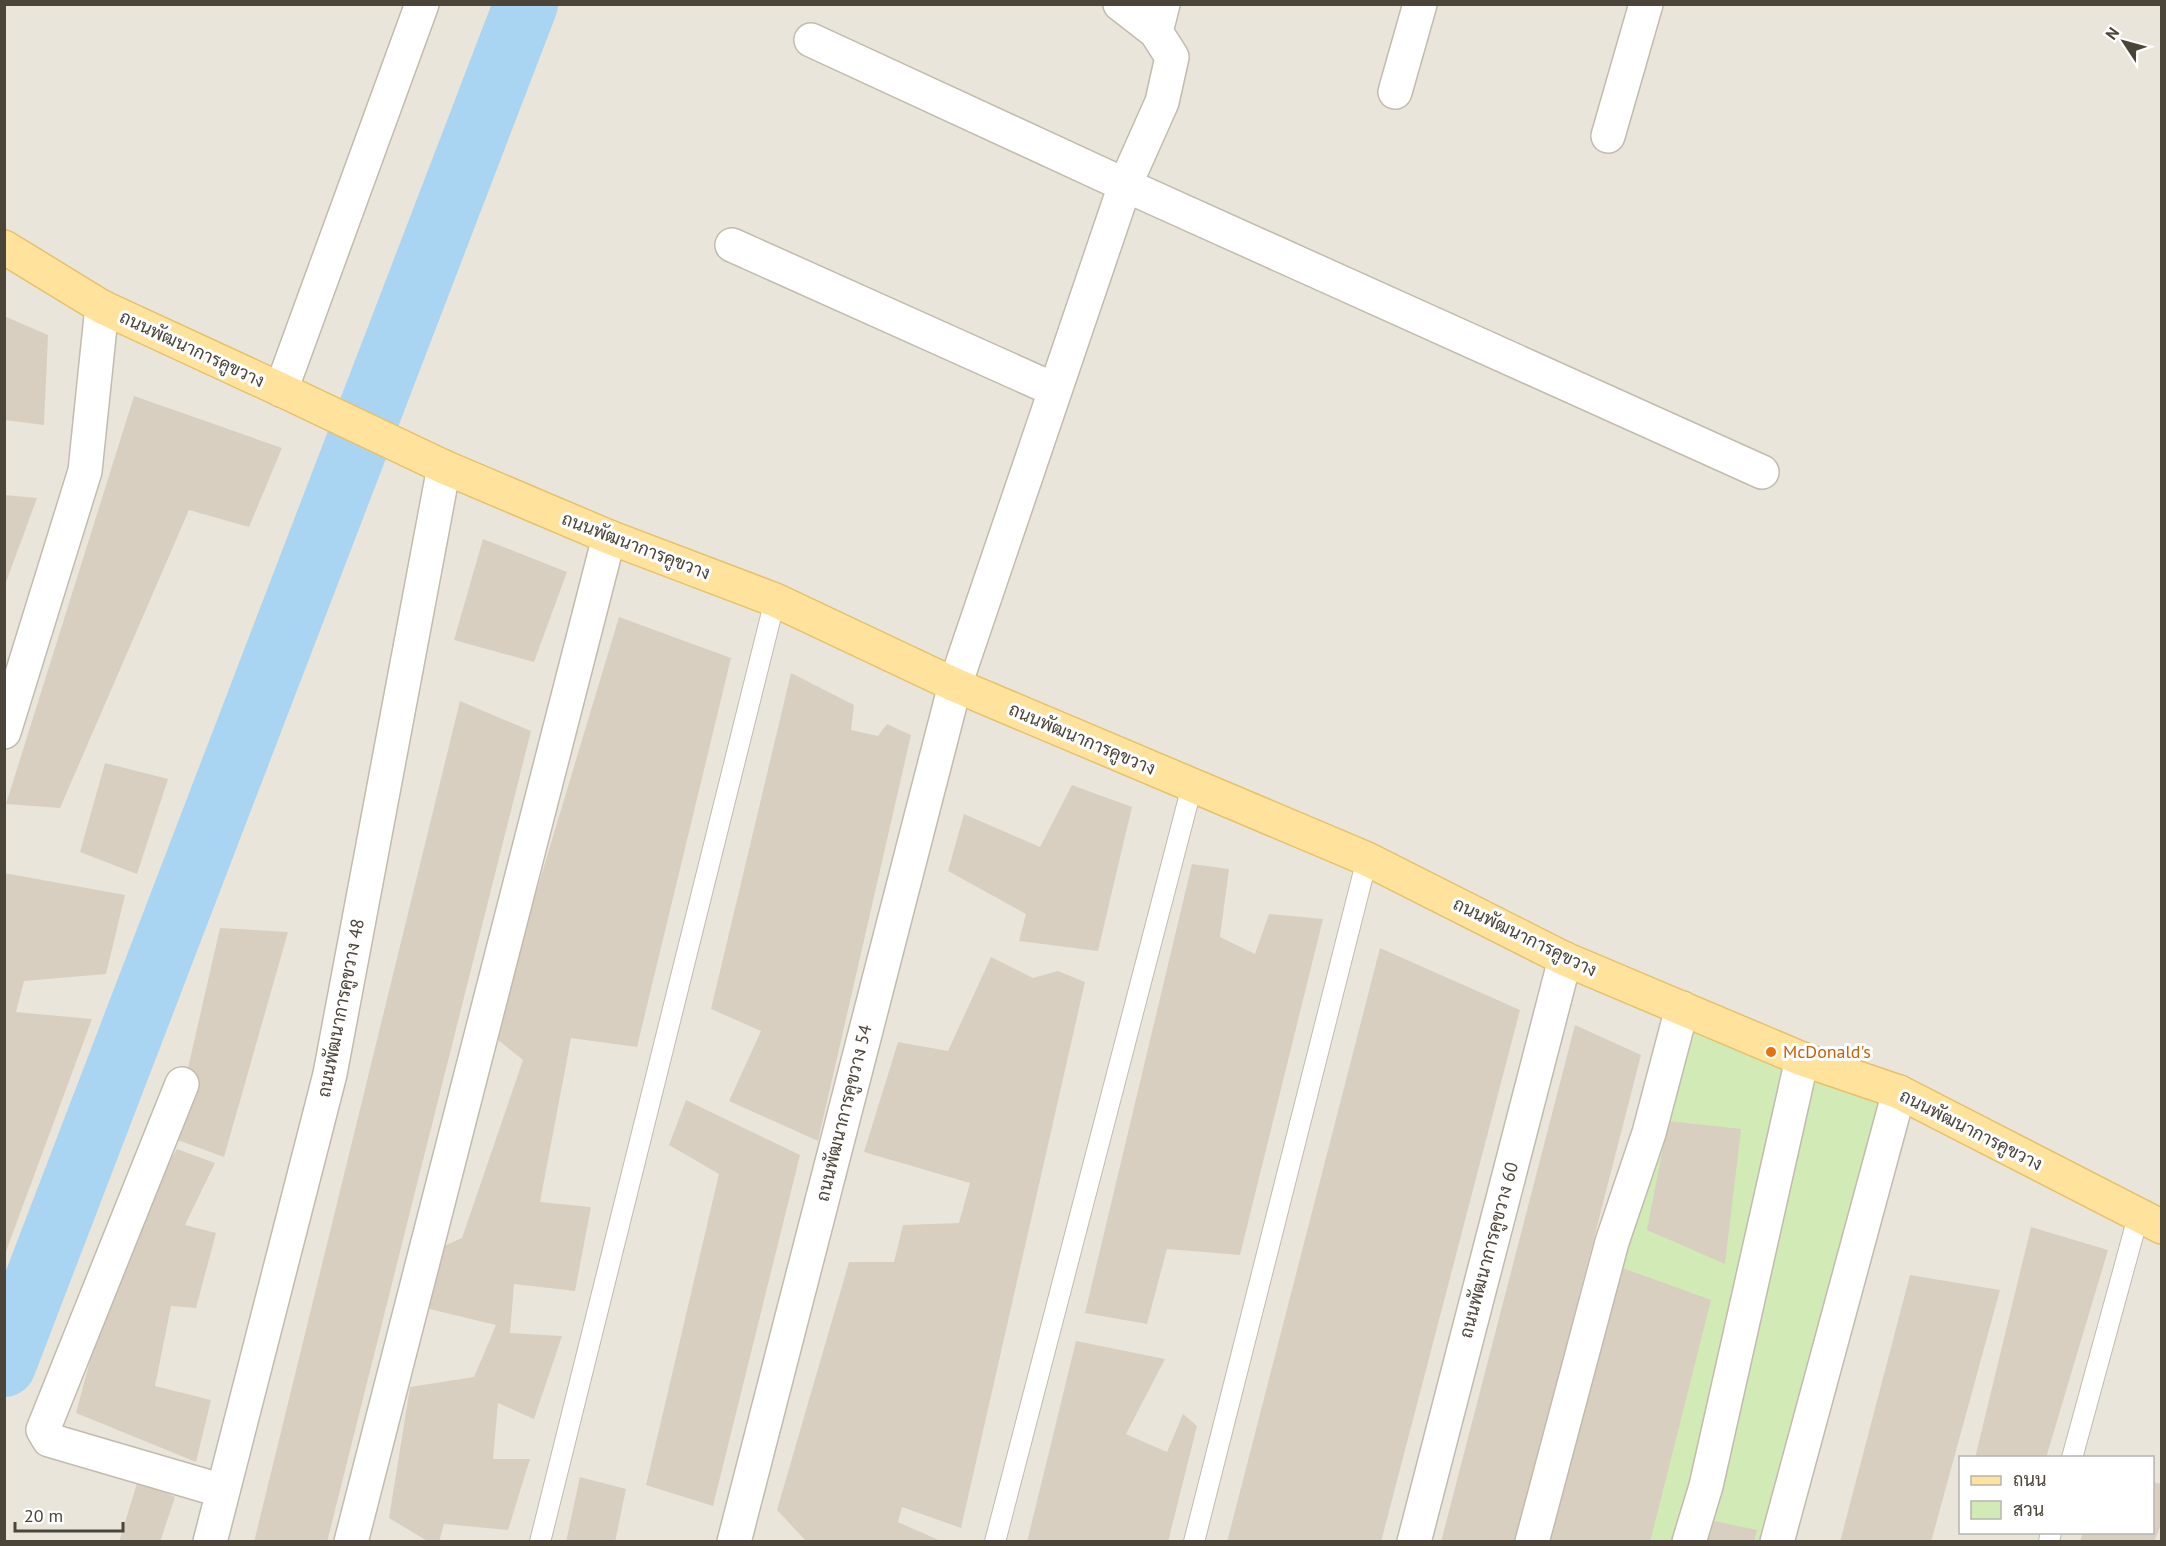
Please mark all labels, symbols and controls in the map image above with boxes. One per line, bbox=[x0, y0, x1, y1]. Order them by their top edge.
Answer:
north arrow bbox=[2094, 12, 2154, 72]
text: N bbox=[2101, 23, 2123, 43]
street label: ถนนพัฒนาการคูขวาง bbox=[115, 305, 268, 394]
street label: ถนนพัฒนาการคูขวาง bbox=[558, 507, 714, 586]
street label: ถนนพัฒนาการคูขวาง bbox=[1005, 697, 1159, 782]
street label: ถนนพัฒนาการคูขวาง bbox=[1449, 892, 1601, 983]
street label: ถนนพัฒนาการคูขวาง 48 bbox=[312, 917, 371, 1100]
street label: ถนนพัฒนาการคูขวาง 54 bbox=[810, 1022, 879, 1204]
place label: McDonald's bbox=[1783, 1040, 1871, 1063]
marker: McDonald's bbox=[1764, 1045, 1778, 1059]
street label: ถนนพัฒนาการคูขวาง bbox=[1895, 1084, 2046, 1177]
street label: ถนนพัฒนาการคูขวาง 60 bbox=[1454, 1159, 1525, 1341]
legend bbox=[1959, 1456, 2154, 1534]
text: ถนน bbox=[2013, 1468, 2046, 1491]
scale bar bbox=[15, 1495, 123, 1533]
text: สวน bbox=[2013, 1498, 2044, 1521]
text: 20 m bbox=[24, 1504, 63, 1527]

